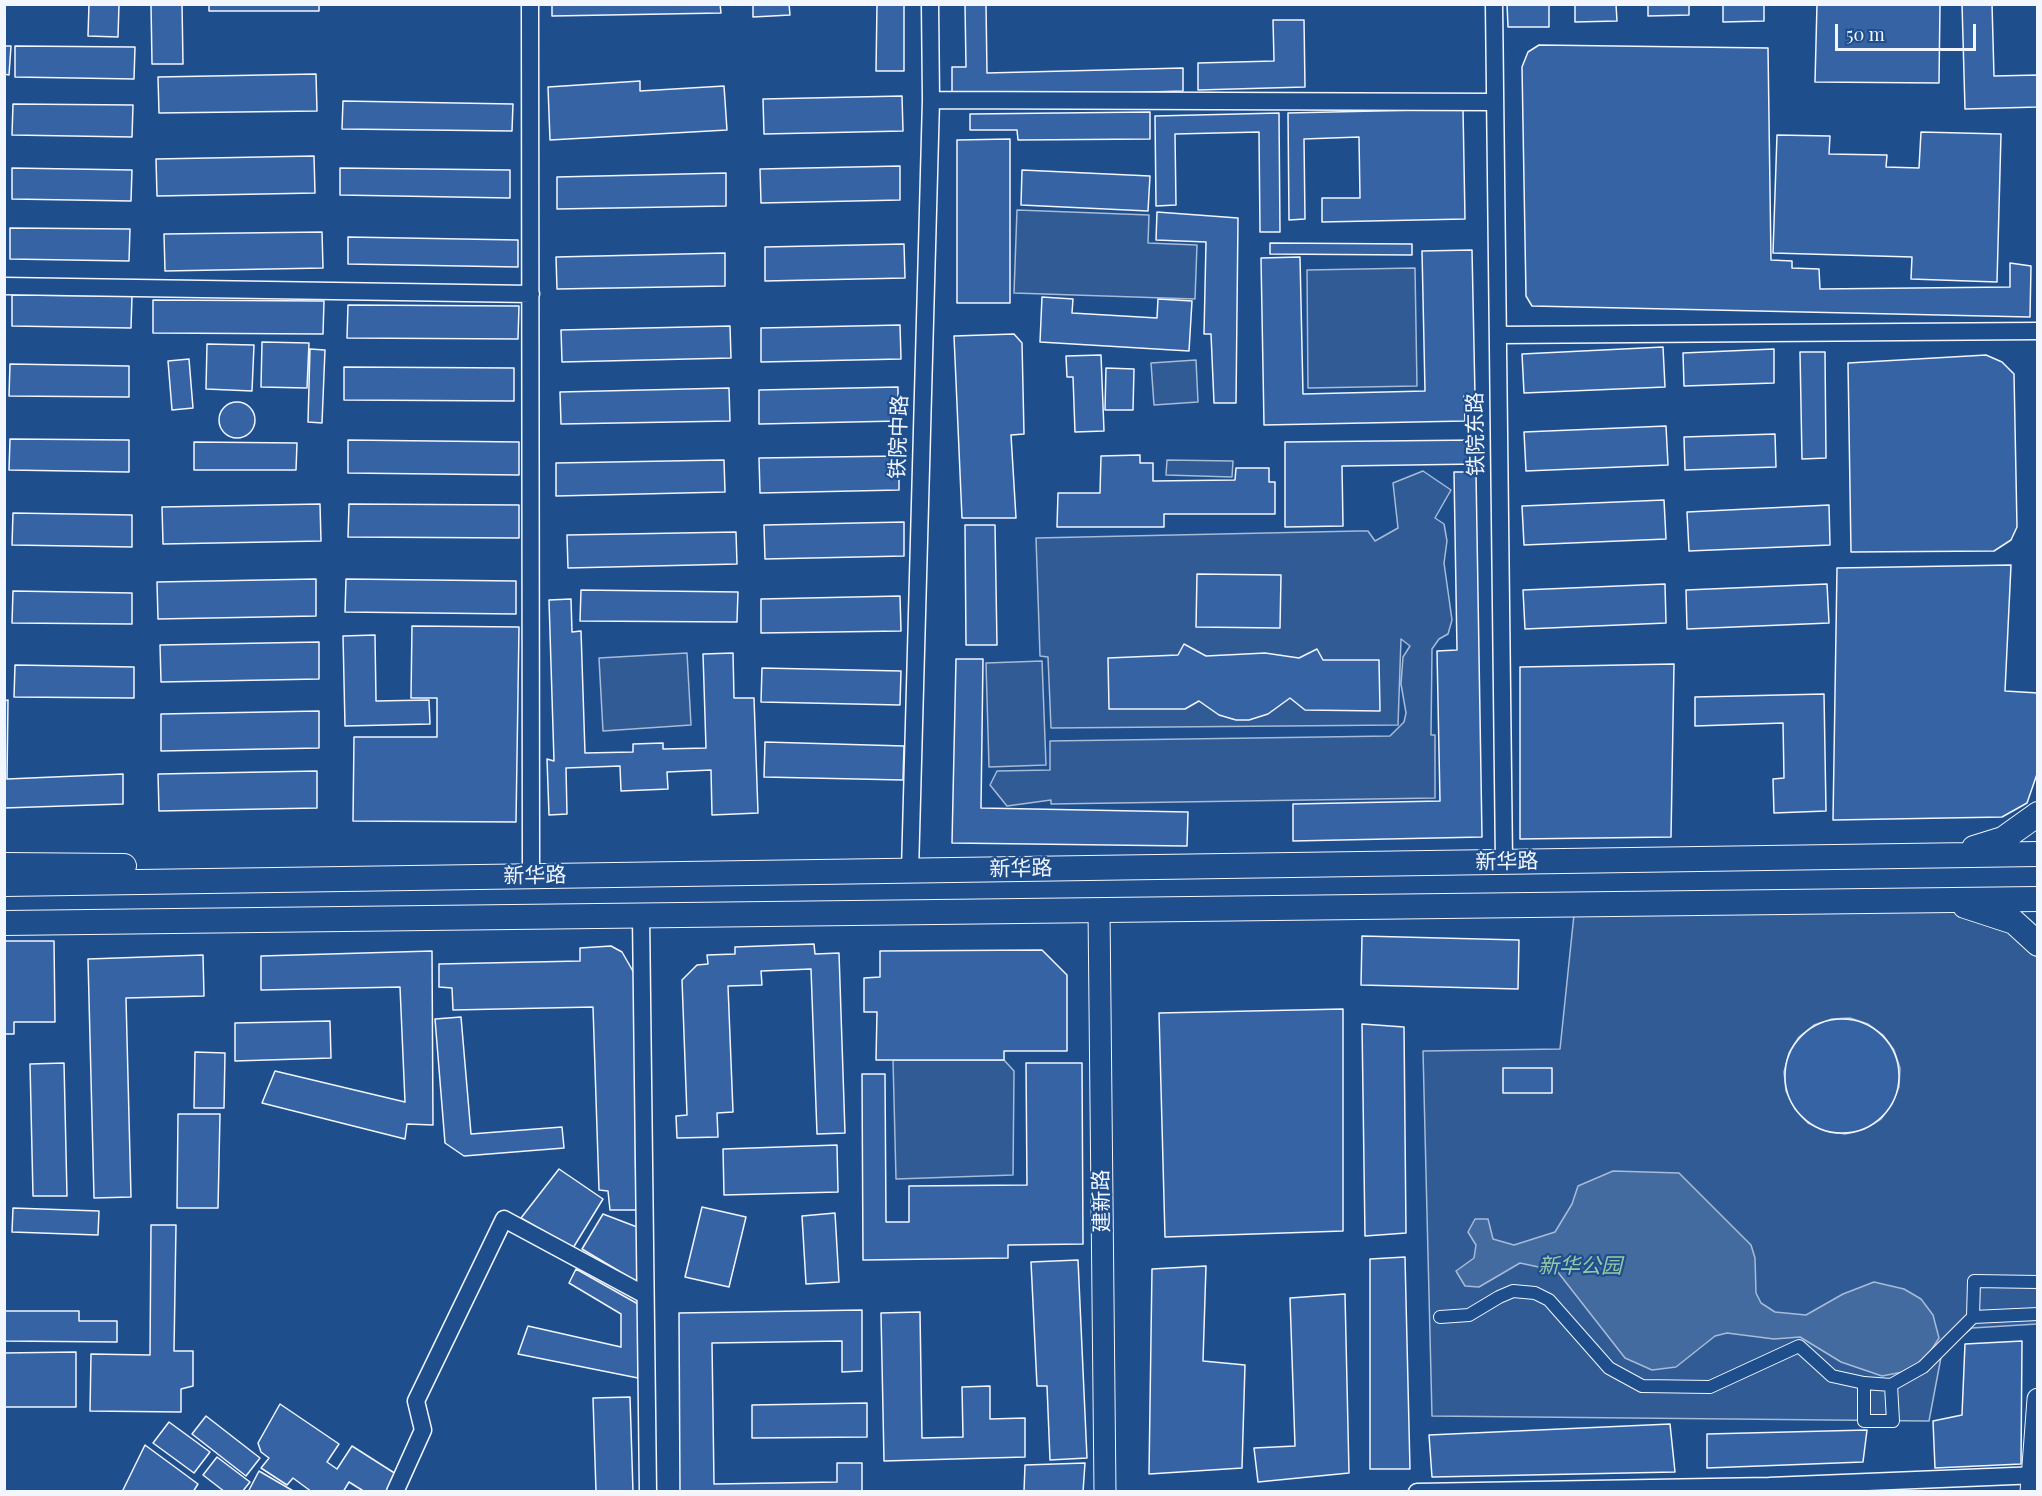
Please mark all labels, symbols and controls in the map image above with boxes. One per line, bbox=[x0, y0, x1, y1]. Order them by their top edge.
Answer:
scale bar bbox=[1838, 12, 1979, 50]
text: 50 m bbox=[1846, 22, 1885, 46]
street label: 铁院东路 bbox=[1463, 392, 1489, 476]
street label: 铁院中路 bbox=[885, 395, 913, 479]
street label: 新华路 bbox=[1475, 849, 1539, 875]
street label: 新华路 bbox=[989, 856, 1053, 882]
street label: 新华路 bbox=[503, 863, 567, 889]
street label: 建新路 bbox=[1089, 1169, 1115, 1233]
park label: 新华公园 bbox=[1538, 1253, 1622, 1279]

